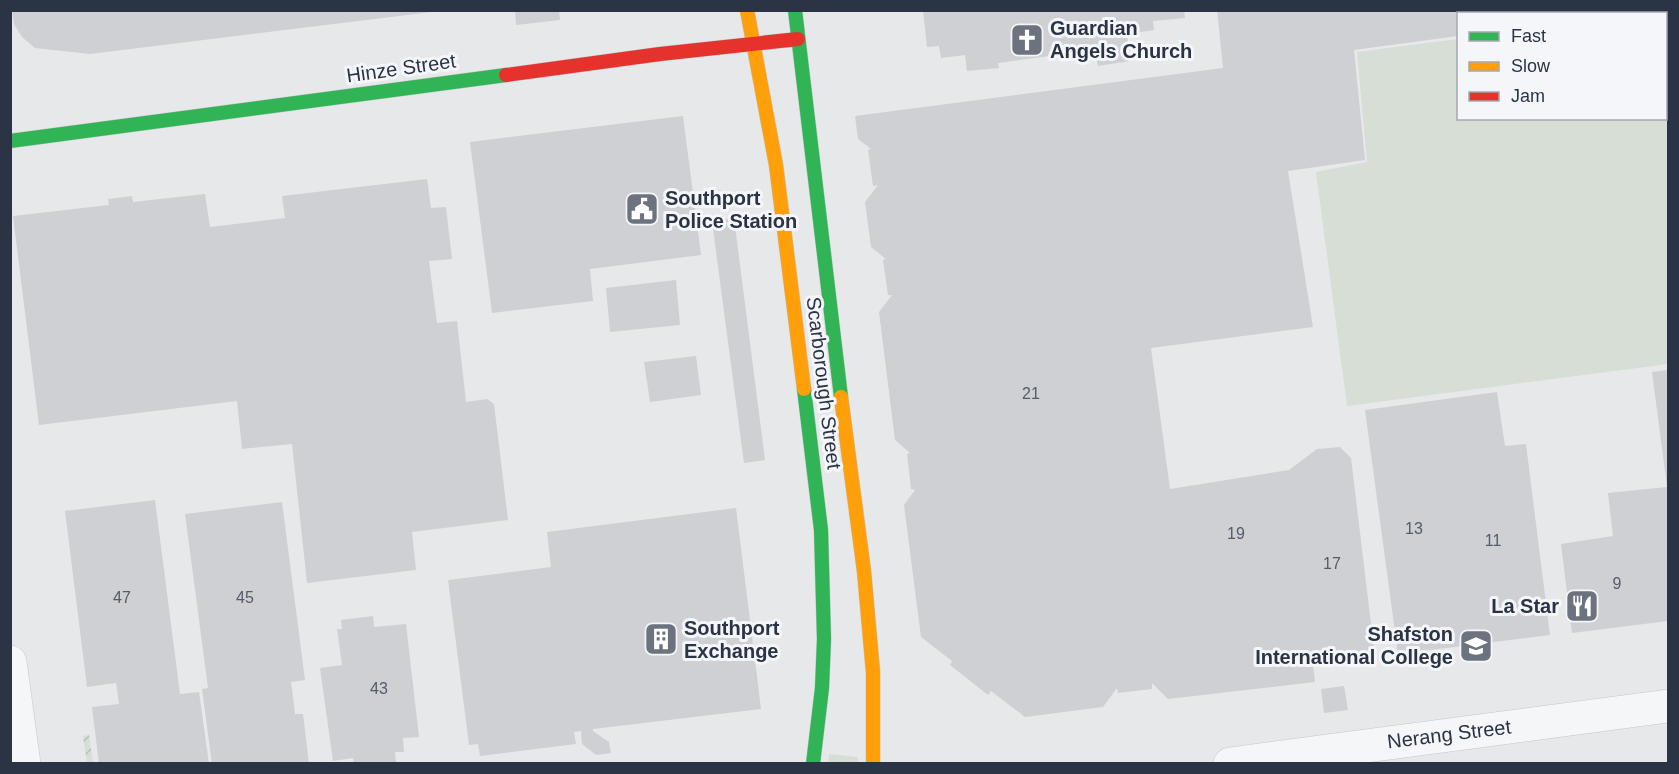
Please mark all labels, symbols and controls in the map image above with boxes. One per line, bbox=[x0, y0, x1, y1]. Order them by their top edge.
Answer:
legend bbox=[1457, 12, 1667, 120]
place label: Guardian Angels Church bbox=[1050, 17, 1192, 62]
church icon: Guardian Angels Church bbox=[1009, 22, 1045, 58]
text: Fast bbox=[1511, 26, 1546, 46]
street label: Hinze Street bbox=[345, 49, 457, 87]
text: Slow bbox=[1511, 56, 1551, 76]
text: Jam bbox=[1511, 86, 1545, 106]
place label: Southport Police Station bbox=[665, 187, 797, 232]
public building icon: Southport Police Station bbox=[624, 191, 660, 227]
street label: Scarborough Street bbox=[803, 296, 846, 471]
house number: 21 bbox=[1022, 385, 1040, 402]
house number: 13 bbox=[1405, 520, 1423, 537]
house number: 19 bbox=[1227, 525, 1245, 542]
house number: 11 bbox=[1485, 532, 1501, 549]
house number: 17 bbox=[1323, 555, 1341, 572]
house number: 9 bbox=[1613, 575, 1622, 592]
restaurant icon: La Star bbox=[1564, 588, 1600, 624]
house number: 47 bbox=[113, 589, 131, 606]
house number: 45 bbox=[236, 589, 254, 606]
place label: La Star bbox=[1491, 595, 1559, 617]
place label: Southport Exchange bbox=[684, 617, 780, 662]
building icon: Southport Exchange bbox=[643, 621, 679, 657]
place label: Shafston International College bbox=[1255, 623, 1453, 668]
school or university icon: Shafston International College bbox=[1458, 628, 1494, 664]
house number: 43 bbox=[370, 680, 388, 697]
street label: Nerang Street bbox=[1386, 715, 1513, 753]

